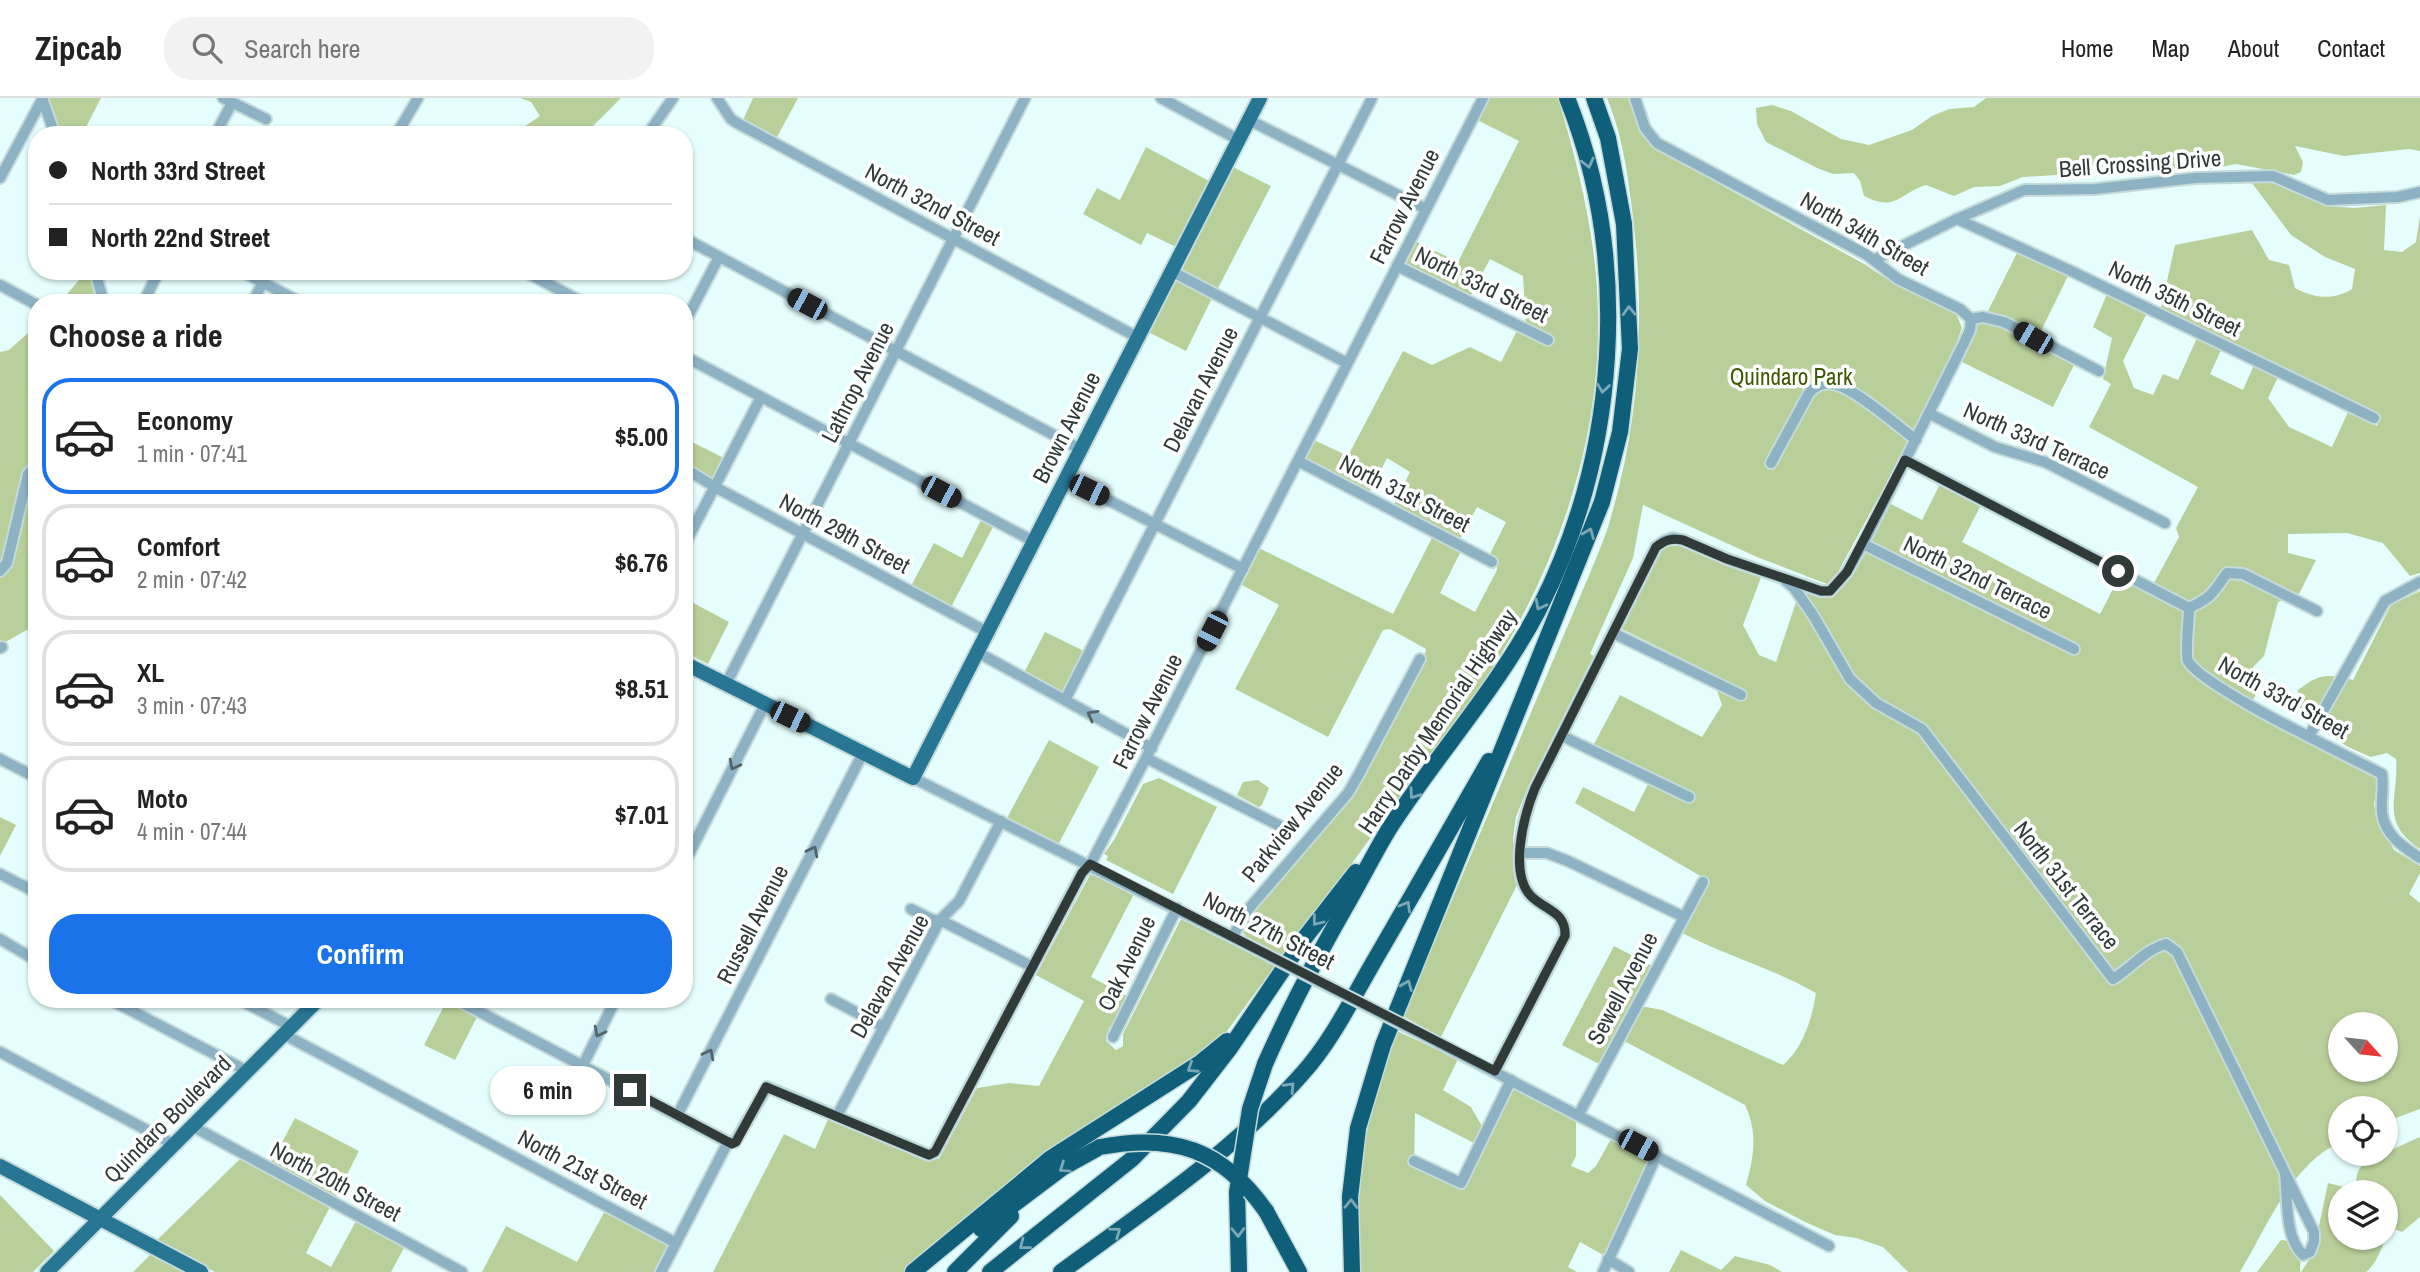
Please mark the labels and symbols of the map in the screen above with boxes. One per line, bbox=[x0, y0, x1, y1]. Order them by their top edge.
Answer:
street label: Bell Crossing Drive bbox=[2058, 142, 2222, 184]
street label: Farrow Avenue bbox=[1362, 143, 1446, 269]
street label: North 32nd Street bbox=[860, 155, 1006, 253]
one-way arrow bbox=[1580, 157, 1594, 169]
street label: North 34th Street bbox=[1795, 184, 1935, 282]
street label: North 33rd Street bbox=[1410, 238, 1554, 330]
street label: North 35th Street bbox=[2104, 253, 2246, 343]
car bbox=[784, 285, 831, 323]
one-way arrow bbox=[1622, 305, 1637, 316]
street label: Lathrop Avenue bbox=[813, 316, 901, 448]
car bbox=[2010, 318, 2057, 358]
street label: Delavan Avenue bbox=[1155, 321, 1245, 457]
park label: Quindaro Park bbox=[1730, 361, 1853, 392]
street label: Brown Avenue bbox=[1025, 366, 1107, 488]
one-way arrow bbox=[1596, 382, 1611, 394]
street label: North 33rd Terrace bbox=[1959, 394, 2115, 486]
street label: North 31st Street bbox=[1334, 447, 1476, 539]
car bbox=[1066, 471, 1113, 509]
car bbox=[918, 473, 965, 511]
street label: North 29th Street bbox=[774, 486, 916, 580]
one-way arrow bbox=[1581, 528, 1595, 540]
street label: North 32nd Terrace bbox=[1899, 528, 2057, 626]
route start bbox=[2102, 555, 2134, 587]
one-way arrow bbox=[1534, 598, 1548, 610]
street label: Harry Darby Memorial Highway bbox=[1350, 602, 1524, 839]
car bbox=[1194, 608, 1231, 654]
street label: Farrow Avenue bbox=[1105, 648, 1189, 774]
street label: North 33rd Street bbox=[2213, 648, 2355, 746]
car bbox=[767, 698, 814, 736]
one-way arrow bbox=[1087, 709, 1099, 723]
street label: Parkview Avenue bbox=[1234, 756, 1350, 888]
one-way arrow bbox=[729, 758, 743, 770]
one-way arrow bbox=[1410, 786, 1422, 799]
street label: North 31st Terrace bbox=[2007, 814, 2127, 956]
one-way arrow bbox=[804, 846, 818, 858]
street label: Russell Avenue bbox=[709, 859, 795, 989]
street label: North 27th Street bbox=[1198, 884, 1340, 976]
one-way arrow bbox=[1398, 900, 1411, 913]
street label: Delavan Avenue bbox=[842, 909, 936, 1043]
street label: Oak Avenue bbox=[1090, 910, 1162, 1016]
one-way arrow bbox=[1313, 914, 1326, 926]
street label: Sewell Avenue bbox=[1579, 926, 1665, 1050]
one-way arrow bbox=[1399, 980, 1413, 992]
north arrow bbox=[2328, 1012, 2398, 1082]
one-way arrow bbox=[594, 1025, 608, 1037]
street label: Quindaro Boulevard bbox=[96, 1048, 238, 1190]
one-way arrow bbox=[701, 1049, 715, 1061]
one-way arrow bbox=[1187, 1060, 1200, 1073]
callout: 6 min bbox=[490, 1066, 606, 1114]
route end bbox=[614, 1074, 646, 1106]
one-way arrow bbox=[1282, 1082, 1295, 1095]
street label: North 21st Street bbox=[513, 1122, 653, 1216]
car bbox=[1615, 1126, 1662, 1164]
street label: North 20th Street bbox=[265, 1134, 407, 1228]
one-way arrow bbox=[1059, 1160, 1072, 1172]
one-way arrow bbox=[1343, 1198, 1358, 1209]
one-way arrow bbox=[1230, 1227, 1245, 1238]
one-way arrow bbox=[1108, 1228, 1121, 1240]
one-way arrow bbox=[1020, 1236, 1032, 1249]

